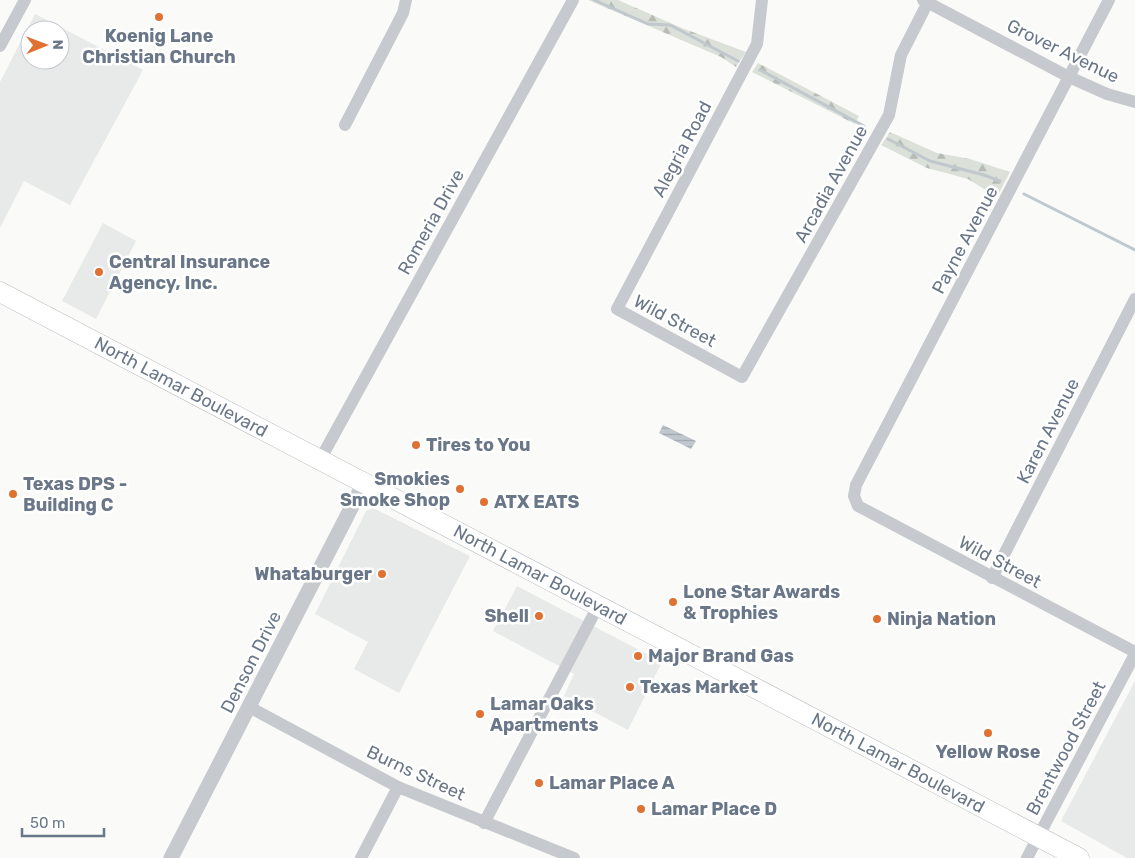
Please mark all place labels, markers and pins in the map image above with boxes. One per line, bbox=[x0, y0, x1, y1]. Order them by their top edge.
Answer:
marker: Koenig Lane Christian Church bbox=[153, 11, 165, 23]
place label: Koenig Lane Christian Church bbox=[82, 25, 236, 68]
place label: Central Insurance Agency, Inc. bbox=[109, 251, 271, 294]
marker: Central Insurance Agency, Inc. bbox=[93, 266, 105, 278]
place label: Tires to You bbox=[426, 434, 531, 456]
marker: Tires to You bbox=[410, 439, 422, 451]
place label: Smokies Smoke Shop bbox=[340, 468, 450, 511]
place label: Texas DPS - Building C bbox=[23, 473, 127, 516]
marker: Smokies Smoke Shop bbox=[454, 483, 466, 495]
marker: Texas DPS - Building C bbox=[7, 488, 19, 500]
place label: ATX EATS bbox=[494, 491, 580, 513]
marker: ATX EATS bbox=[478, 496, 490, 508]
place label: Whataburger bbox=[255, 563, 372, 585]
marker: Whataburger bbox=[376, 568, 388, 580]
place label: Lone Star Awards & Trophies bbox=[683, 581, 840, 624]
marker: Lone Star Awards & Trophies bbox=[667, 596, 679, 608]
place label: Shell bbox=[484, 605, 529, 627]
place label: Ninja Nation bbox=[887, 608, 996, 630]
marker: Shell bbox=[533, 610, 545, 622]
marker: Ninja Nation bbox=[871, 613, 883, 625]
place label: Major Brand Gas bbox=[648, 645, 794, 667]
marker: Major Brand Gas bbox=[632, 650, 644, 662]
place label: Texas Market bbox=[640, 676, 758, 698]
marker: Texas Market bbox=[624, 681, 636, 693]
place label: Lamar Oaks Apartments bbox=[490, 693, 599, 736]
marker: Lamar Oaks Apartments bbox=[474, 708, 486, 720]
marker: Yellow Rose bbox=[982, 727, 994, 739]
place label: Yellow Rose bbox=[936, 741, 1041, 763]
place label: Lamar Place A bbox=[549, 772, 675, 794]
marker: Lamar Place A bbox=[533, 777, 545, 789]
place label: Lamar Place D bbox=[651, 798, 777, 820]
marker: Lamar Place D bbox=[635, 803, 647, 815]

